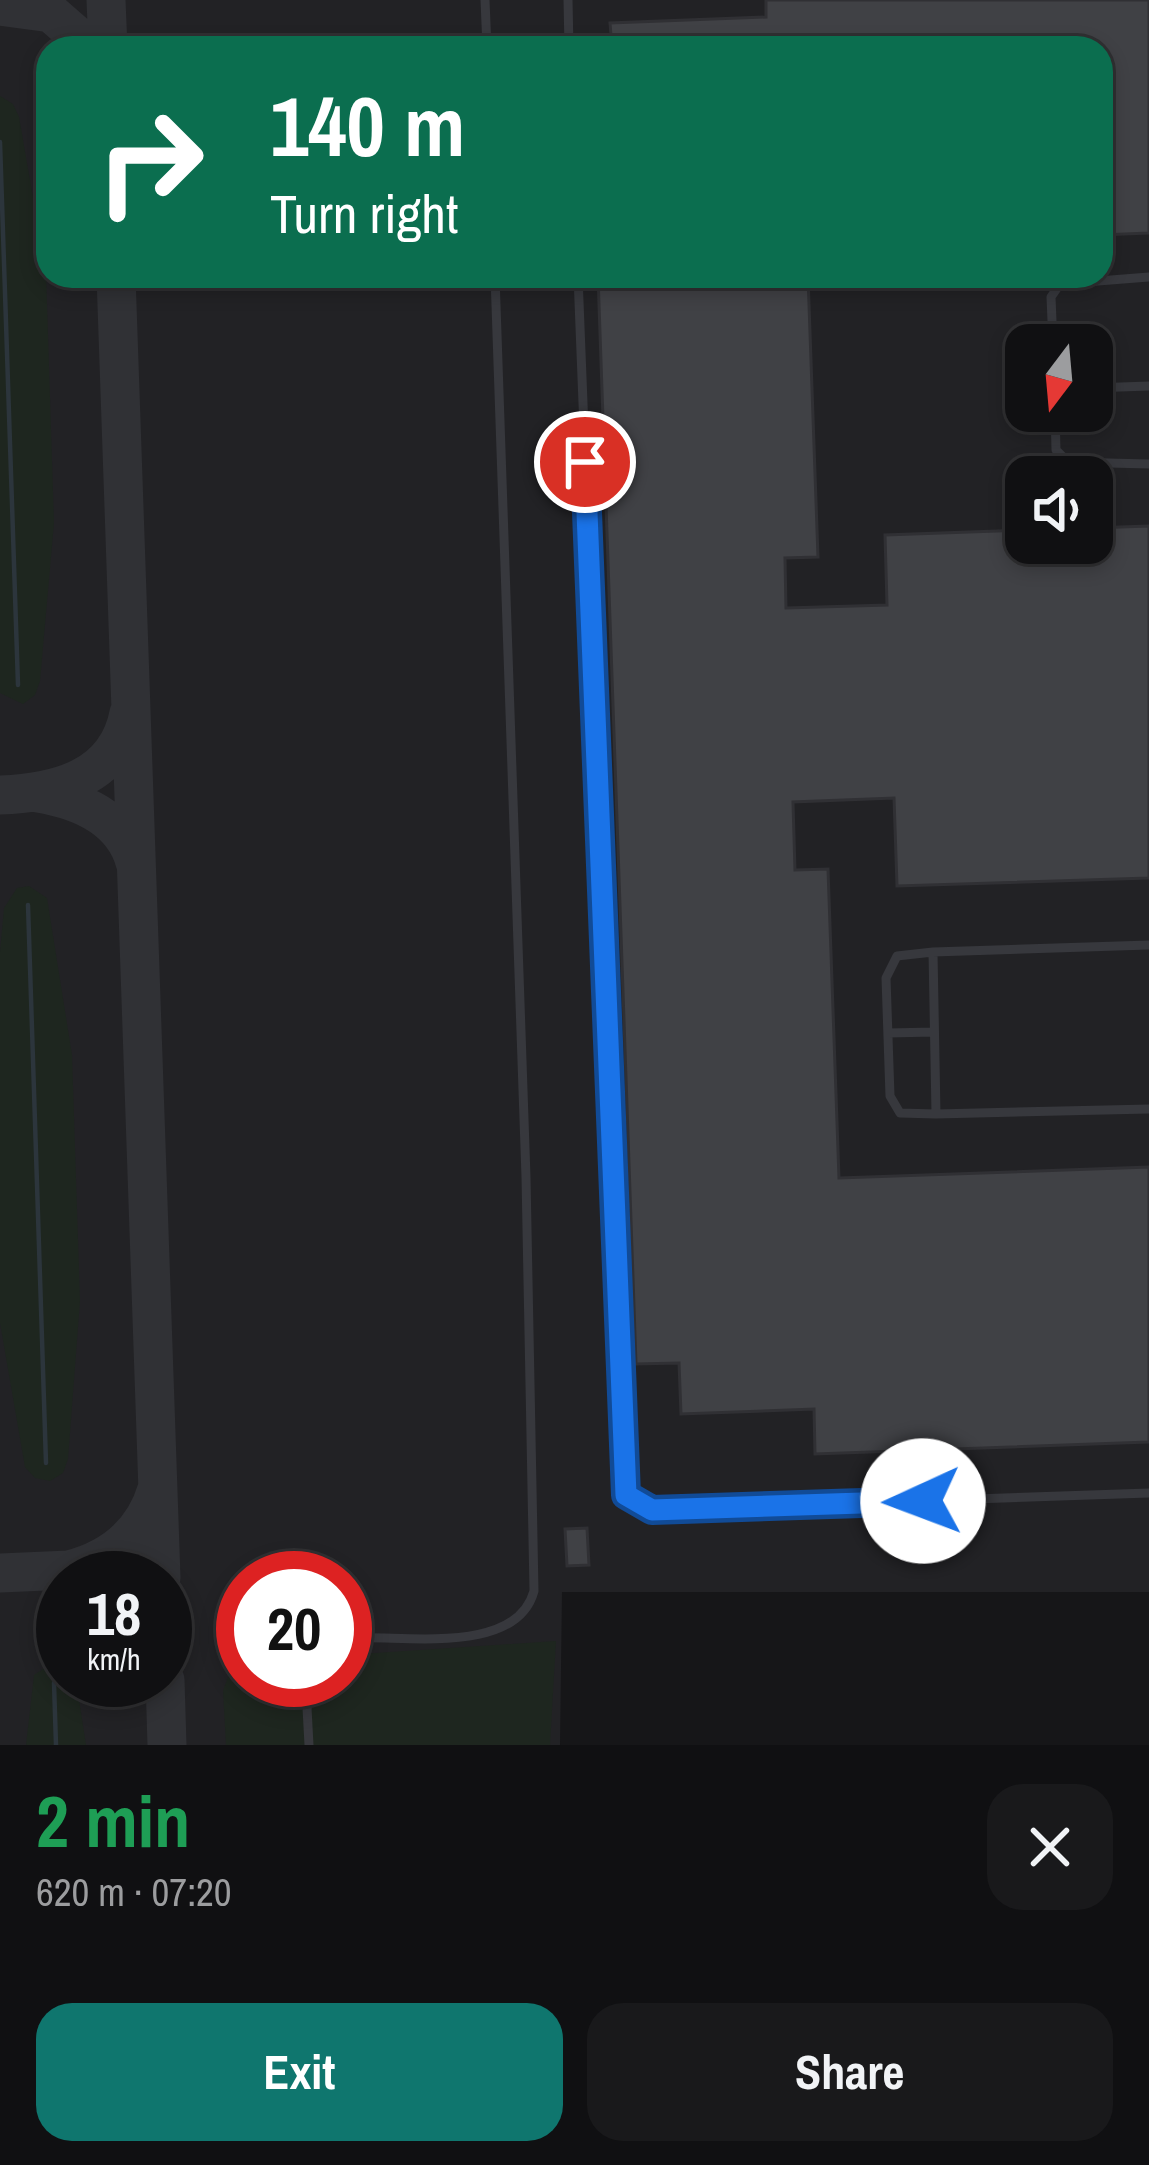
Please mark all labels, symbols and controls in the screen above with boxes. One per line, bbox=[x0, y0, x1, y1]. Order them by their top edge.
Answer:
text: 140 m bbox=[270, 69, 465, 182]
icon: right bbox=[72, 84, 228, 240]
text: Turn right bbox=[270, 177, 458, 250]
north arrow bbox=[1005, 324, 1113, 432]
map controls bbox=[1005, 324, 1113, 564]
pin bbox=[534, 411, 636, 513]
icon: arrive bbox=[552, 429, 618, 495]
button: sound bbox=[1005, 456, 1113, 564]
position arrow bbox=[860, 1438, 986, 1564]
speed limit sign: 20 bbox=[216, 1551, 372, 1707]
text: 18 bbox=[87, 1573, 141, 1654]
text: km/h bbox=[87, 1639, 141, 1679]
text: 2 min bbox=[36, 1772, 190, 1869]
button: close bbox=[987, 1784, 1113, 1910]
text: 620 m · 07:20 bbox=[36, 1866, 232, 1918]
button: Exit bbox=[36, 2003, 563, 2141]
button: Share bbox=[587, 2003, 1113, 2141]

